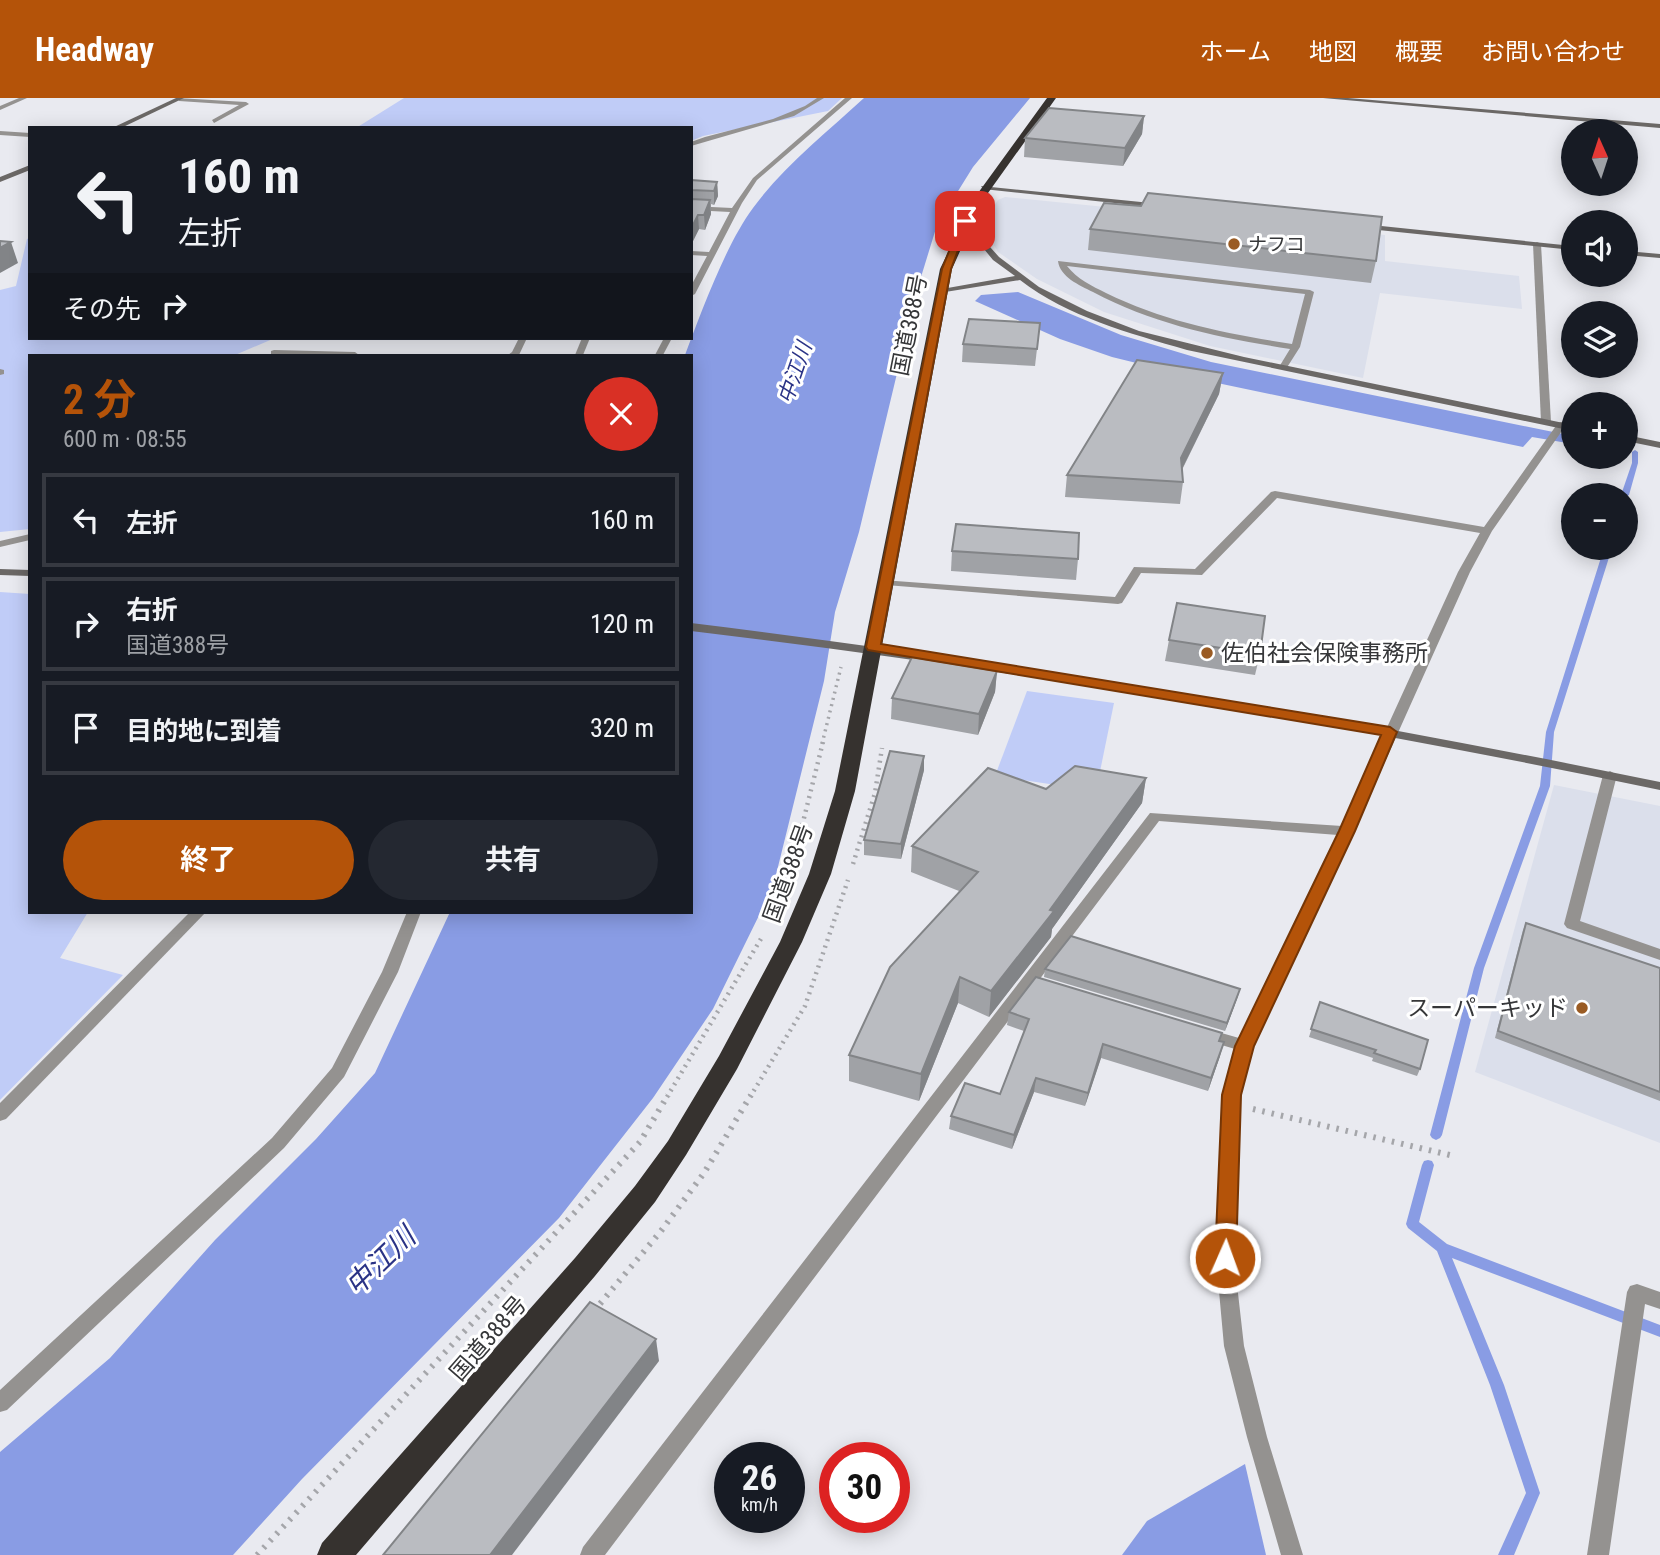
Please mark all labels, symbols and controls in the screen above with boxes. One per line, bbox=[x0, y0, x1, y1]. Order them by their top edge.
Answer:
text: Headway bbox=[35, 30, 154, 69]
text: ホーム bbox=[1200, 38, 1271, 66]
text: 地図 bbox=[1309, 38, 1357, 66]
text: 概要 bbox=[1395, 38, 1443, 66]
text: お問い合わせ bbox=[1481, 38, 1625, 66]
north arrow bbox=[1561, 119, 1638, 196]
map controls bbox=[1561, 119, 1638, 560]
text: 160 m bbox=[178, 148, 300, 205]
icon: left bbox=[63, 154, 154, 245]
pin bbox=[935, 191, 995, 251]
icon: arrive bbox=[946, 202, 984, 240]
button: sound bbox=[1561, 210, 1638, 287]
text: 左折 bbox=[178, 214, 242, 252]
place label: ナフコ bbox=[1248, 233, 1305, 256]
marker: ナフコ bbox=[1226, 236, 1242, 252]
street label: 国道388号 bbox=[886, 272, 933, 378]
icon: right bbox=[155, 287, 193, 325]
text: その先 bbox=[63, 294, 141, 324]
button: layers bbox=[1561, 301, 1638, 378]
water label: 中江川 bbox=[773, 337, 817, 407]
text: 2 分 bbox=[63, 375, 136, 424]
button: close bbox=[584, 377, 658, 451]
button: + bbox=[1561, 392, 1638, 469]
text: 600 m · 08:55 bbox=[63, 426, 187, 453]
button: − bbox=[1561, 483, 1638, 560]
icon: left bbox=[67, 501, 105, 539]
text: 160 m bbox=[590, 505, 654, 535]
text: 左折 bbox=[126, 508, 178, 538]
text: 右折 bbox=[126, 595, 178, 625]
icon: right bbox=[67, 605, 105, 643]
text: 120 m bbox=[590, 609, 654, 639]
text: 国道388号 bbox=[126, 632, 229, 659]
place label: 佐伯社会保険事務所 bbox=[1221, 640, 1428, 667]
marker: 佐伯社会保険事務所 bbox=[1199, 645, 1215, 661]
icon: arrive bbox=[67, 709, 105, 747]
text: 320 m bbox=[590, 713, 654, 743]
text: 目的地に到着 bbox=[126, 716, 282, 746]
button: 終了 bbox=[63, 820, 354, 900]
button: 共有 bbox=[368, 820, 658, 900]
street label: 国道388号 bbox=[758, 820, 819, 926]
place label: スーパーキッド bbox=[1407, 995, 1568, 1022]
marker: スーパーキッド bbox=[1574, 1000, 1590, 1016]
water label: 中江川 bbox=[339, 1218, 424, 1302]
position arrow bbox=[1188, 1221, 1262, 1295]
street label: 国道388号 bbox=[444, 1291, 532, 1386]
speed limit sign: 30 bbox=[819, 1442, 910, 1533]
text: 26 bbox=[742, 1458, 777, 1499]
text: km/h bbox=[741, 1494, 778, 1515]

